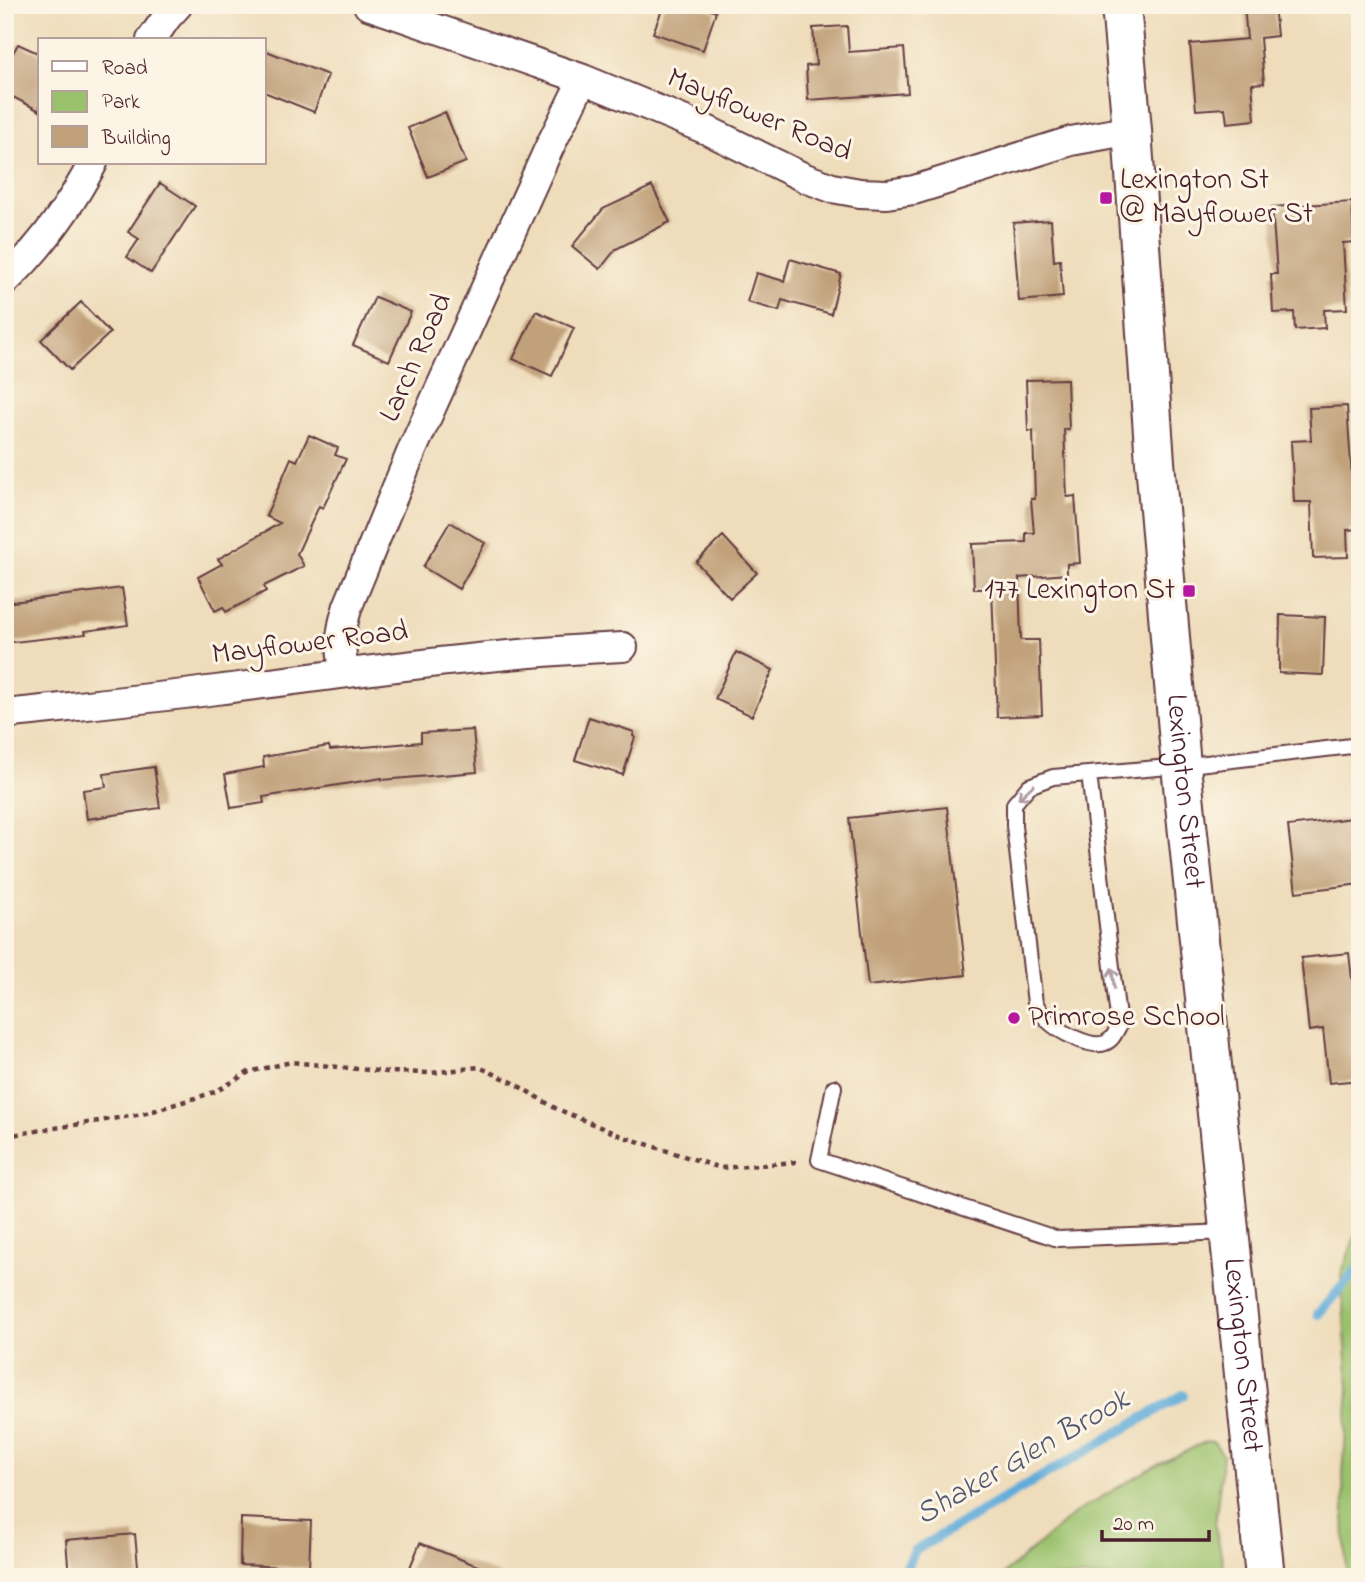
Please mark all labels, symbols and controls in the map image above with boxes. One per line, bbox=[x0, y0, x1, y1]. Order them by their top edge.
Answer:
legend bbox=[38, 38, 266, 164]
text: Road bbox=[102, 54, 148, 84]
street label: Mayflower Road bbox=[660, 57, 858, 175]
text: Park bbox=[102, 88, 141, 118]
text: Building bbox=[101, 124, 171, 156]
place label: Lexington St @ Mayflower St bbox=[1120, 159, 1313, 237]
marker: Lexington St @ Mayflower St bbox=[1098, 190, 1114, 206]
street label: Larch Road bbox=[369, 286, 465, 429]
place label: 177 Lexington St bbox=[984, 569, 1175, 613]
marker: 177 Lexington St bbox=[1181, 583, 1197, 599]
street label: Mayflower Road bbox=[210, 610, 411, 678]
street label: Lexington Street bbox=[1153, 692, 1216, 891]
one-way arrow bbox=[1017, 784, 1035, 800]
one-way arrow bbox=[1106, 967, 1119, 990]
place label: Primrose School bbox=[1028, 996, 1225, 1040]
marker: Primrose School bbox=[1006, 1010, 1022, 1026]
street label: Lexington Street bbox=[1210, 1256, 1274, 1455]
water label: Shaker Glen Brook bbox=[907, 1376, 1141, 1539]
scale bar bbox=[1102, 1498, 1209, 1542]
text: 20 m bbox=[1113, 1510, 1154, 1540]

